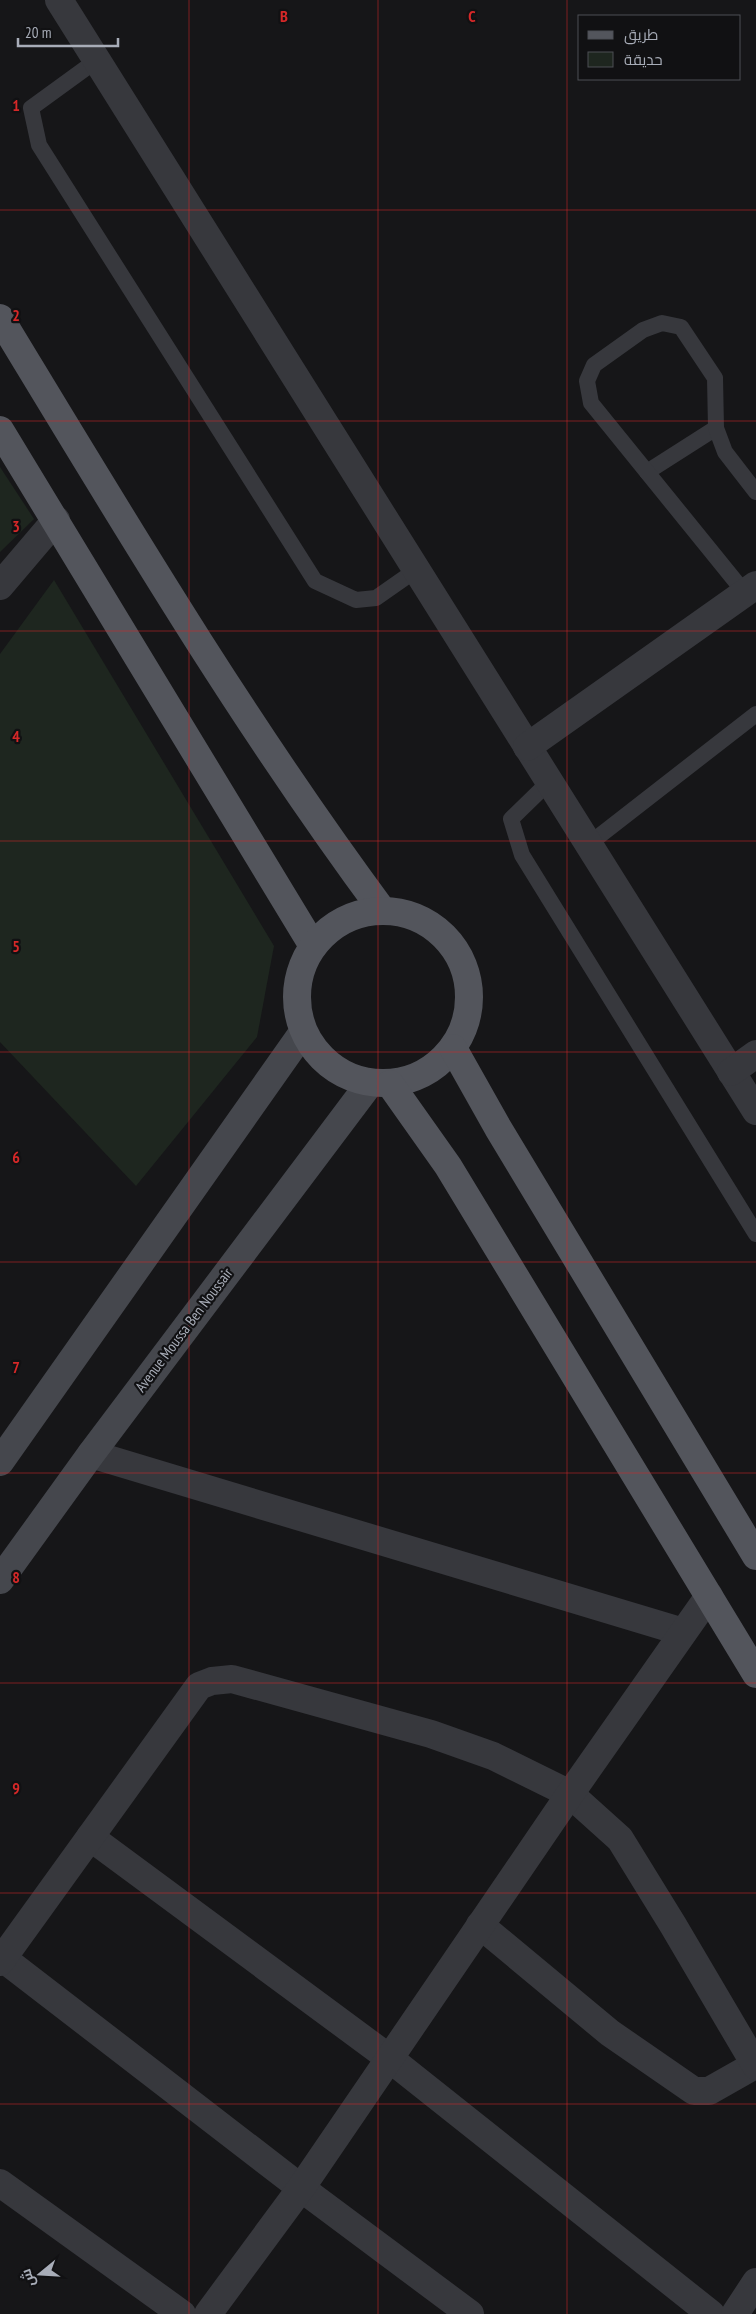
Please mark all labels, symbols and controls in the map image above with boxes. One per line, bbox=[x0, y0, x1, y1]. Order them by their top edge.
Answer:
text: B bbox=[280, 6, 288, 26]
text: C bbox=[468, 6, 476, 26]
scale bar bbox=[18, 15, 118, 47]
legend bbox=[578, 15, 741, 80]
text: 20 m bbox=[25, 23, 51, 42]
text: طريق bbox=[624, 25, 658, 45]
text: حديقة bbox=[624, 50, 663, 69]
text: 1 bbox=[12, 95, 20, 115]
text: 2 bbox=[12, 305, 20, 325]
text: 3 bbox=[12, 516, 20, 536]
text: 4 bbox=[12, 726, 20, 746]
text: 5 bbox=[12, 936, 20, 956]
text: 6 bbox=[12, 1147, 20, 1167]
street label: Avenue Moussa Ben Noussair bbox=[131, 1263, 237, 1396]
text: 7 bbox=[12, 1357, 20, 1377]
text: 8 bbox=[12, 1567, 20, 1587]
text: 9 bbox=[12, 1778, 20, 1798]
north arrow bbox=[15, 2249, 65, 2299]
text: ش bbox=[16, 2267, 39, 2289]

